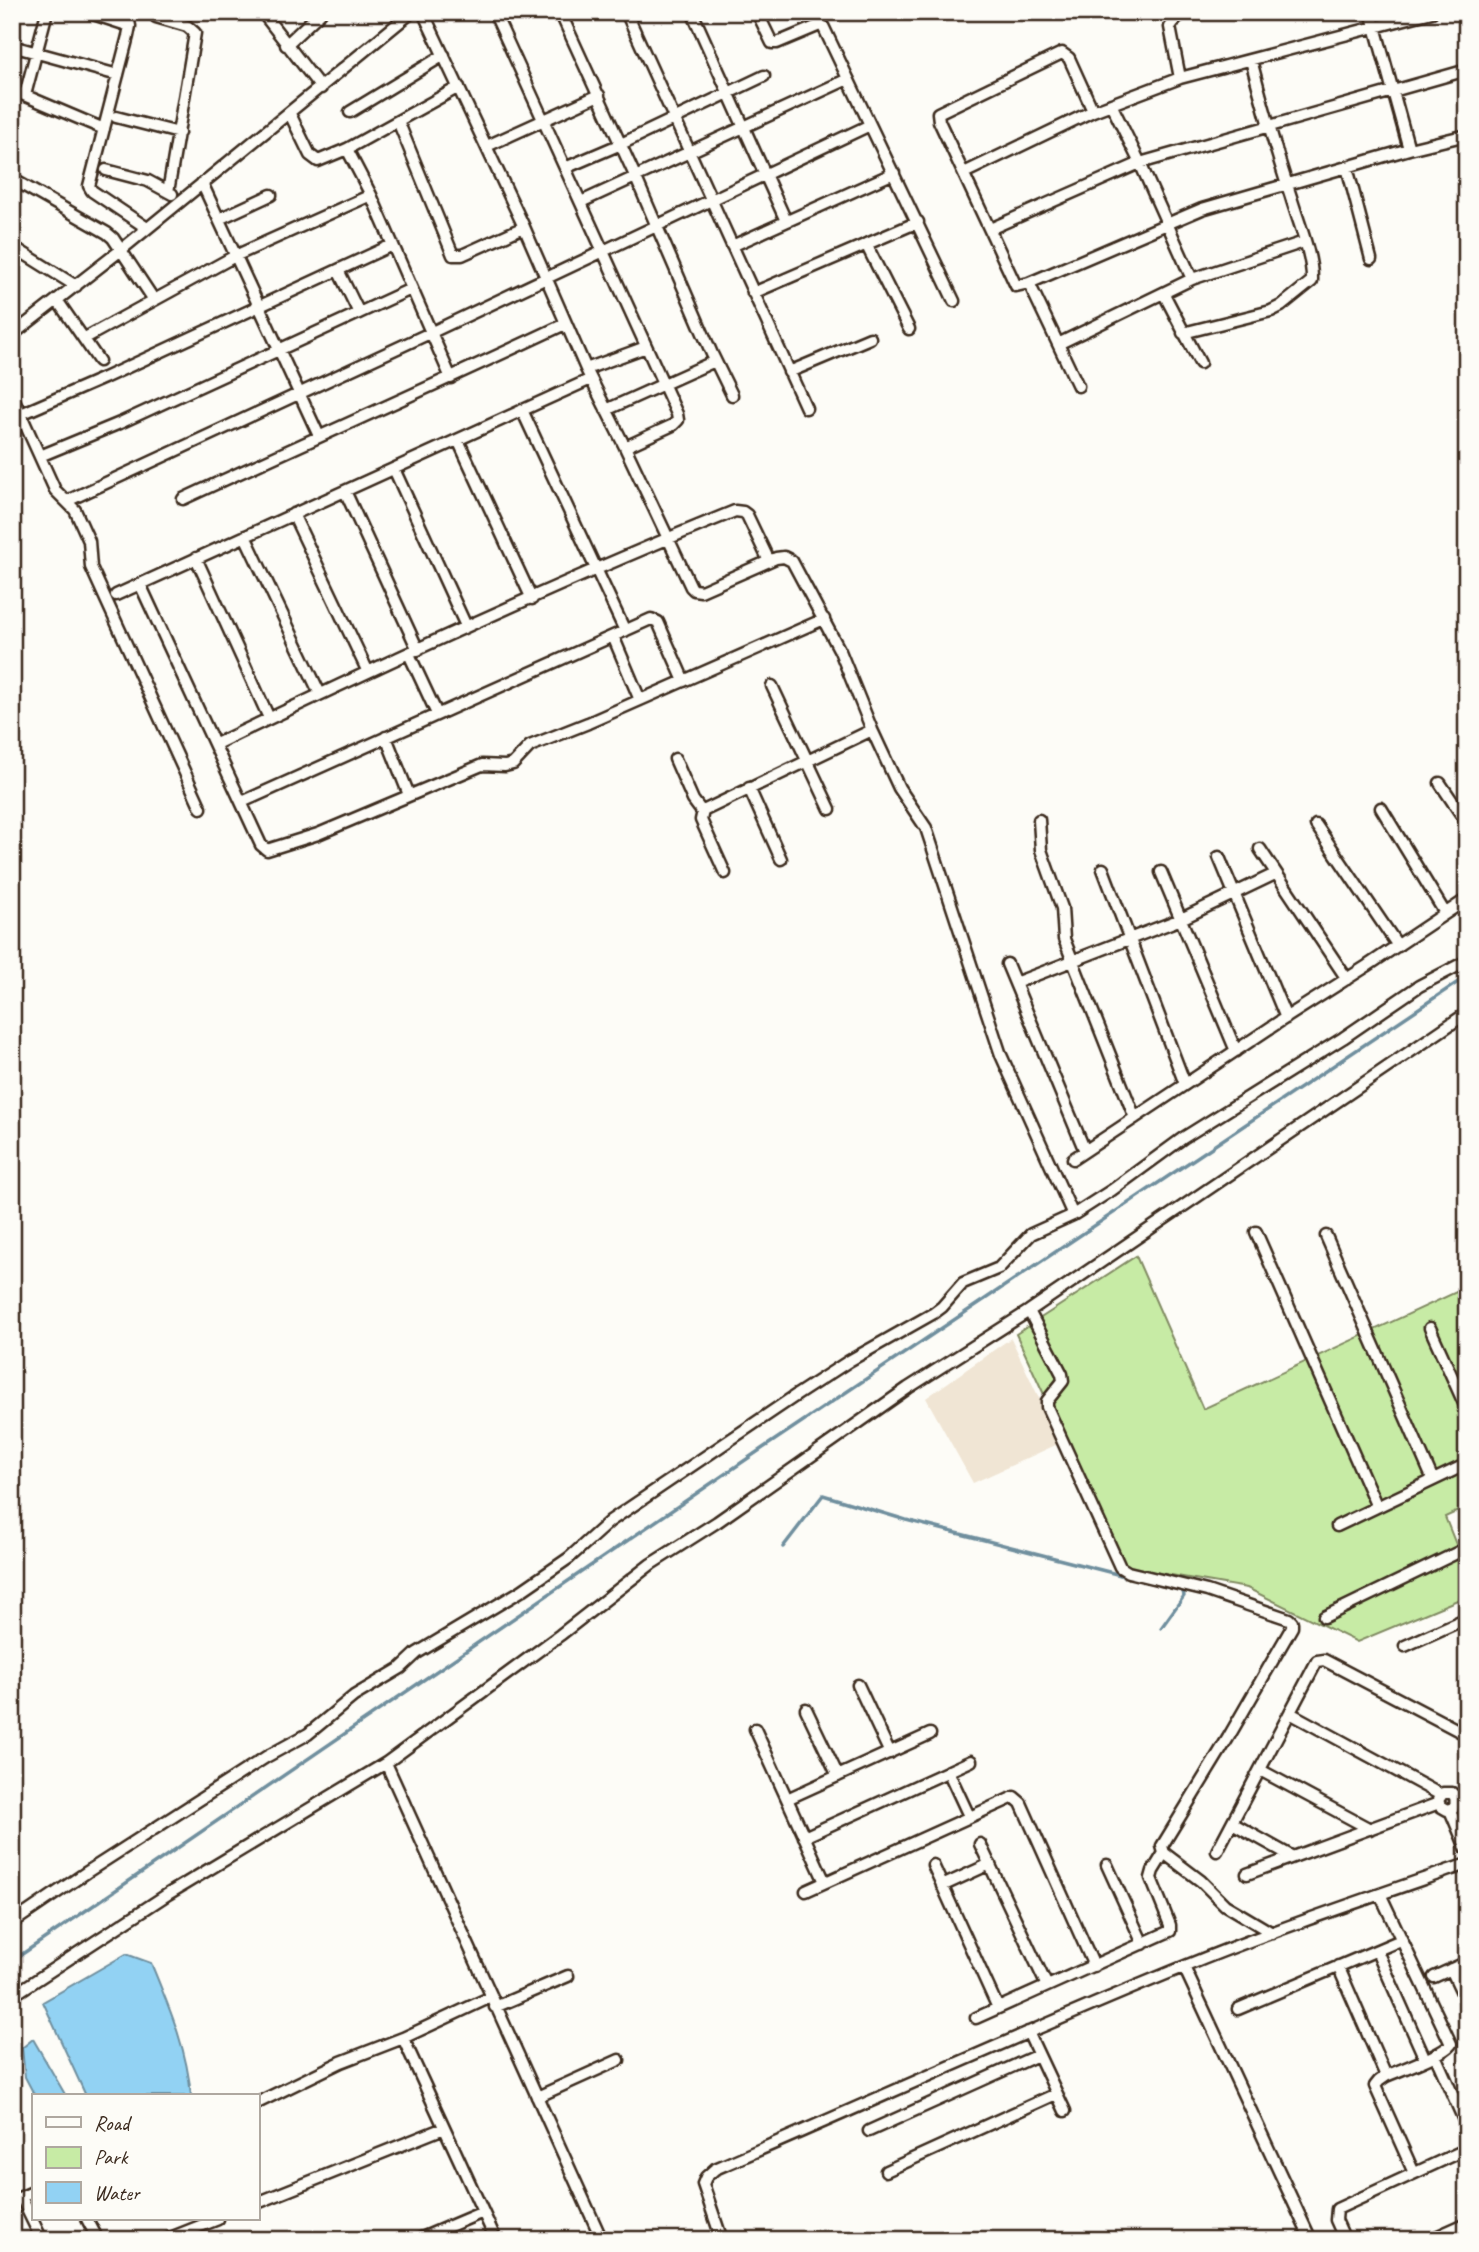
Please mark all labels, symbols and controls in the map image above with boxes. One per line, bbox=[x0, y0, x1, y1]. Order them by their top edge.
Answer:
legend bbox=[32, 2094, 259, 2220]
text: Road bbox=[94, 2110, 133, 2136]
text: Park bbox=[94, 2144, 129, 2170]
text: Water bbox=[94, 2180, 141, 2206]

